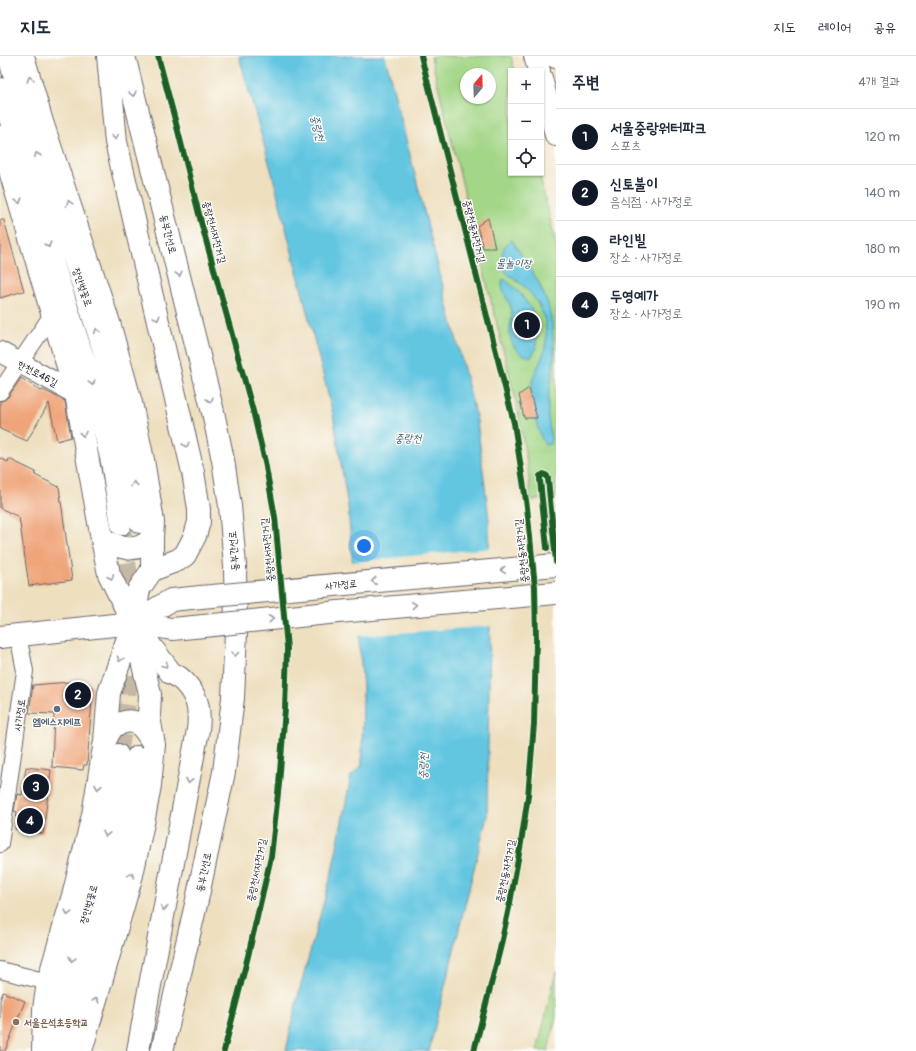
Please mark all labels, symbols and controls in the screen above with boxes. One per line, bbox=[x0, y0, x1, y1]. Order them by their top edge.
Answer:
text: 지도 bbox=[20, 15, 51, 39]
text: 지도 bbox=[773, 19, 796, 36]
text: 레이어 bbox=[818, 19, 851, 36]
text: 공유 bbox=[873, 19, 896, 36]
north arrow bbox=[460, 68, 496, 104]
map controls bbox=[508, 68, 544, 176]
button: + bbox=[508, 68, 544, 104]
text: 주변 bbox=[572, 72, 599, 93]
text: 4개 결과 bbox=[858, 74, 900, 90]
one-way arrow bbox=[26, 75, 35, 82]
one-way arrow bbox=[128, 90, 137, 97]
button: − bbox=[508, 104, 544, 140]
water label: 중랑천 bbox=[308, 114, 327, 144]
text: 서울중랑워터파크 bbox=[610, 119, 707, 138]
text: 1 bbox=[582, 129, 588, 145]
text: 120 m bbox=[864, 129, 900, 145]
one-way arrow bbox=[111, 134, 120, 140]
text: 스포츠 bbox=[610, 138, 641, 154]
button: locate bbox=[508, 140, 544, 176]
one-way arrow bbox=[34, 151, 42, 158]
text: 신토불이 bbox=[610, 175, 658, 194]
text: 2 bbox=[581, 185, 589, 201]
text: 140 m bbox=[864, 185, 900, 201]
text: 음식점 · 사가정로 bbox=[610, 194, 693, 210]
one-way arrow bbox=[14, 198, 23, 205]
one-way arrow bbox=[65, 199, 73, 206]
street label: 중랑천동자전거길 bbox=[460, 199, 488, 264]
street label: 중랑천서자전거길 bbox=[200, 200, 228, 265]
street label: 동부간선로 bbox=[157, 213, 179, 255]
text: 라인빌 bbox=[610, 231, 646, 250]
text: 3 bbox=[581, 241, 589, 257]
text: 180 m bbox=[865, 241, 900, 257]
one-way arrow bbox=[43, 242, 52, 249]
text: 장소 · 사가정로 bbox=[610, 250, 683, 266]
water label: 물놀이장 bbox=[496, 257, 533, 270]
street label: 장안벚꽃로 bbox=[70, 266, 94, 308]
one-way arrow bbox=[174, 271, 182, 277]
text: 두영예가 bbox=[610, 287, 658, 306]
text: 4 bbox=[581, 297, 589, 313]
text: 190 m bbox=[865, 297, 900, 313]
text: 장소 · 사가정로 bbox=[610, 306, 683, 322]
pin: 1 bbox=[514, 310, 540, 340]
one-way arrow bbox=[152, 315, 160, 321]
one-way arrow bbox=[93, 327, 102, 334]
street label: 한천로46길 bbox=[15, 358, 60, 389]
one-way arrow bbox=[87, 379, 95, 386]
one-way arrow bbox=[205, 397, 214, 404]
one-way arrow bbox=[78, 431, 87, 437]
water label: 중랑천 bbox=[395, 432, 422, 445]
one-way arrow bbox=[182, 441, 190, 448]
one-way arrow bbox=[130, 481, 139, 487]
street label: 중랑천서자전거길 bbox=[259, 517, 277, 583]
street label: 중랑천동자전거길 bbox=[513, 518, 531, 584]
street label: 동부간선로 bbox=[227, 530, 241, 571]
your location bbox=[354, 536, 374, 556]
one-way arrow bbox=[500, 565, 506, 574]
one-way arrow bbox=[106, 573, 114, 580]
one-way arrow bbox=[371, 577, 377, 586]
street label: 사가정로 bbox=[325, 578, 358, 592]
one-way arrow bbox=[411, 601, 417, 610]
one-way arrow bbox=[268, 615, 274, 624]
one-way arrow bbox=[231, 651, 240, 657]
one-way arrow bbox=[116, 656, 125, 663]
one-way arrow bbox=[160, 661, 167, 668]
pin: 2 bbox=[65, 680, 91, 710]
street label: 사가정로 bbox=[12, 698, 28, 732]
marker: 엠에스지에프 bbox=[52, 704, 62, 714]
place label: 엠에스지에프 bbox=[33, 716, 81, 728]
water label: 중랑천 bbox=[417, 751, 430, 780]
pin: 3 bbox=[23, 772, 49, 802]
one-way arrow bbox=[185, 777, 193, 784]
one-way arrow bbox=[94, 784, 103, 790]
pin: 4 bbox=[17, 806, 43, 836]
one-way arrow bbox=[102, 831, 110, 837]
street label: 중랑천서자전거길 bbox=[245, 837, 269, 903]
street label: 중랑천동자전거길 bbox=[494, 838, 518, 904]
street label: 동부간선로 bbox=[194, 851, 214, 893]
one-way arrow bbox=[127, 872, 135, 878]
street label: 장안벚꽃로 bbox=[78, 883, 100, 925]
one-way arrow bbox=[161, 905, 169, 911]
one-way arrow bbox=[64, 910, 73, 917]
one-way arrow bbox=[68, 956, 77, 963]
one-way arrow bbox=[91, 997, 99, 1003]
marker: 서울은석초등학교 bbox=[11, 1017, 21, 1027]
place label: 서울은석초등학교 bbox=[24, 1017, 88, 1029]

